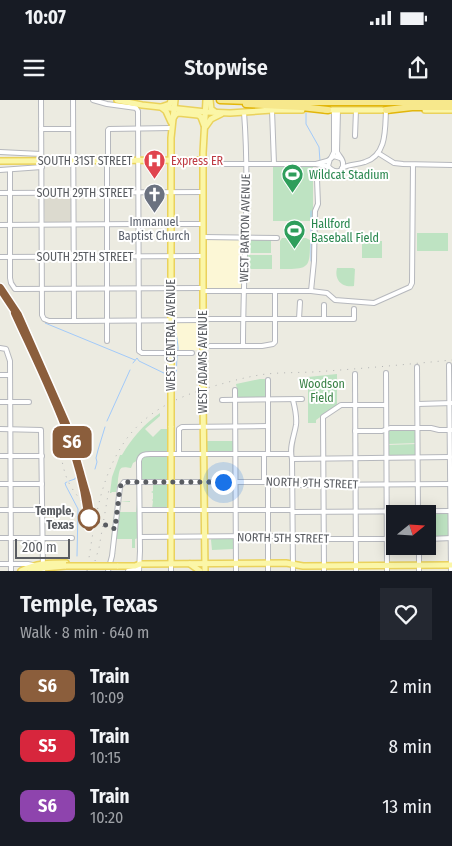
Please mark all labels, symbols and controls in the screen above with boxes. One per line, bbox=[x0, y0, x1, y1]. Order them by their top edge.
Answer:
text: 10:07 bbox=[25, 6, 66, 29]
icon: menu bbox=[20, 54, 48, 82]
text: Stopwise bbox=[184, 54, 268, 81]
icon: share bbox=[404, 54, 432, 82]
hospital icon: Express ER bbox=[143, 149, 167, 180]
street label: SOUTH 31ST STREET bbox=[38, 154, 133, 168]
place label: Express ER bbox=[171, 154, 224, 168]
sports icon: Wildcat Stadium bbox=[281, 163, 305, 194]
place label: Wildcat Stadium bbox=[309, 168, 389, 182]
street label: WEST BARTON AVENUE bbox=[237, 173, 253, 282]
church icon: Immanuel Baptist Church bbox=[142, 183, 166, 214]
street label: SOUTH 29TH STREET bbox=[36, 186, 134, 200]
place label: Immanuel Baptist Church bbox=[118, 215, 190, 243]
place label: Hallford Baseball Field bbox=[311, 217, 379, 245]
sports icon: Hallford Baseball Field bbox=[283, 219, 307, 250]
street label: SOUTH 25TH STREET bbox=[37, 250, 134, 264]
street label: WEST CENTRAL AVENUE bbox=[164, 279, 178, 391]
street label: WEST ADAMS AVENUE bbox=[196, 310, 210, 414]
park label: Woodson Field bbox=[299, 377, 345, 405]
line badge: S6 bbox=[50, 426, 94, 458]
text: S6 bbox=[63, 431, 81, 453]
your location bbox=[211, 470, 236, 495]
street label: NORTH 9TH STREET bbox=[265, 474, 359, 492]
place label: Temple, Texas bbox=[35, 504, 75, 532]
north arrow bbox=[386, 505, 436, 555]
map controls bbox=[386, 505, 436, 555]
marker: Temple, Texas bbox=[78, 507, 100, 529]
street label: NORTH 5TH STREET bbox=[237, 530, 330, 546]
scale bar bbox=[15, 536, 70, 559]
text: 200 m bbox=[22, 539, 57, 556]
button: heart bbox=[380, 588, 432, 640]
text: Temple, Texas bbox=[20, 590, 158, 618]
text: Walk · 8 min · 640 m bbox=[20, 623, 149, 642]
text: Train bbox=[90, 665, 129, 688]
text: S6 bbox=[38, 675, 57, 697]
text: 2 min bbox=[390, 675, 432, 698]
text: 10:09 bbox=[90, 688, 124, 707]
text: Train bbox=[90, 725, 129, 748]
text: S5 bbox=[38, 735, 57, 757]
text: 8 min bbox=[389, 735, 432, 758]
text: 10:15 bbox=[90, 748, 121, 767]
text: Train bbox=[90, 785, 129, 808]
text: S6 bbox=[38, 795, 57, 817]
text: 13 min bbox=[382, 795, 432, 818]
text: 10:20 bbox=[90, 808, 123, 827]

